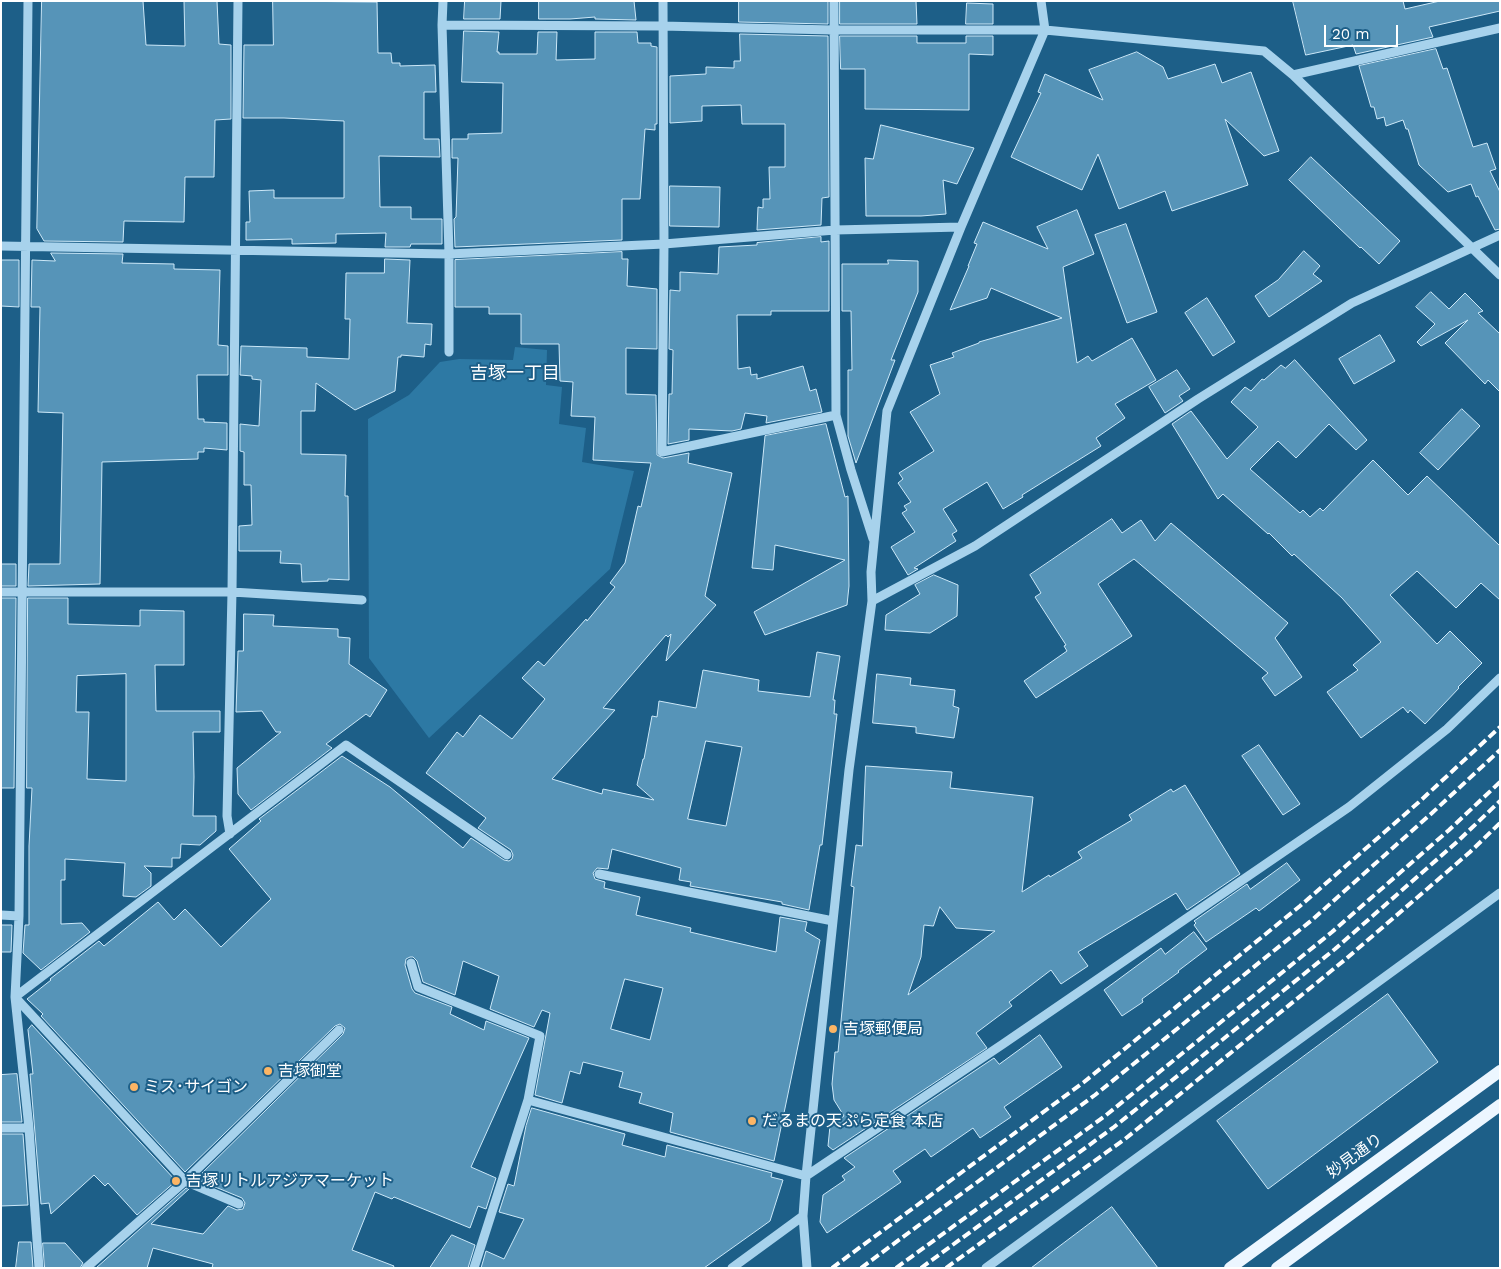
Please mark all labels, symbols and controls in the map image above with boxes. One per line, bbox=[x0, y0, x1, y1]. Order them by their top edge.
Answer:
scale bar bbox=[1326, 15, 1400, 47]
text: 20 m bbox=[1332, 25, 1370, 43]
district label: 吉塚一丁目 bbox=[470, 363, 560, 385]
place label: 吉塚郵便局 bbox=[843, 1019, 923, 1039]
marker: 吉塚郵便局 bbox=[827, 1023, 839, 1035]
place label: 吉塚御堂 bbox=[278, 1061, 342, 1081]
marker: 吉塚御堂 bbox=[262, 1065, 274, 1077]
place label: ミス･サイゴン bbox=[144, 1077, 248, 1097]
marker: ミス･サイゴン bbox=[128, 1081, 140, 1093]
place label: だるまの天ぷら定食 本店 bbox=[762, 1111, 943, 1131]
marker: だるまの天ぷら定食 本店 bbox=[746, 1115, 758, 1127]
street label: 妙見通り bbox=[1323, 1129, 1387, 1183]
place label: 吉塚リトルアジアマーケット bbox=[186, 1171, 394, 1191]
marker: 吉塚リトルアジアマーケット bbox=[170, 1175, 182, 1187]

